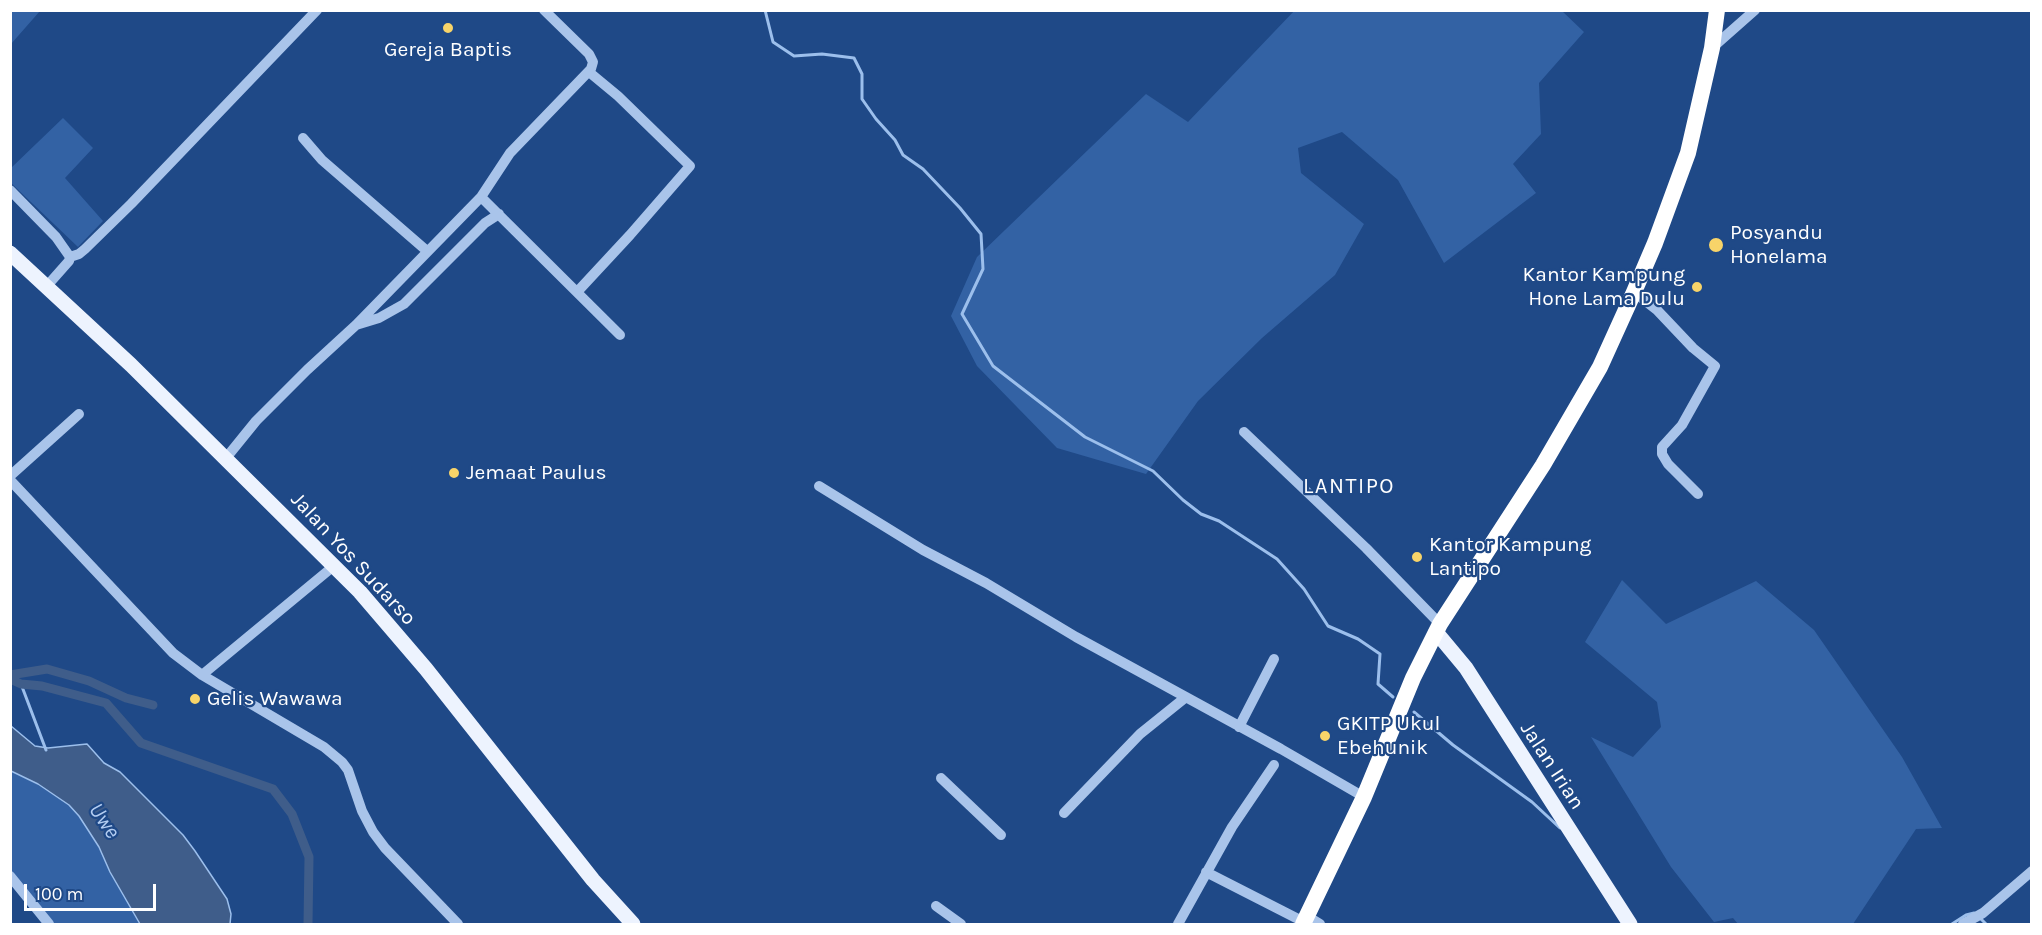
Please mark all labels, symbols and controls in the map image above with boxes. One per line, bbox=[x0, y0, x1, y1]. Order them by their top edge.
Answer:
marker: Gereja Baptis bbox=[441, 21, 455, 35]
place label: Gereja Baptis bbox=[384, 37, 512, 63]
place label: Posyandu Honelama bbox=[1730, 220, 1828, 270]
marker: Posyandu Honelama bbox=[1707, 236, 1725, 254]
place label: Kantor Kampung Hone Lama Dulu bbox=[1523, 262, 1685, 312]
marker: Kantor Kampung Hone Lama Dulu bbox=[1690, 280, 1704, 294]
place label: Jemaat Paulus bbox=[466, 460, 606, 486]
marker: Jemaat Paulus bbox=[447, 466, 461, 480]
district label: LANTIPO bbox=[1303, 474, 1395, 500]
street label: Jalan Yos Sudarso bbox=[285, 487, 421, 631]
place label: Kantor Kampung Lantipo bbox=[1429, 532, 1591, 582]
marker: Kantor Kampung Lantipo bbox=[1410, 550, 1424, 564]
place label: Gelis Wawawa bbox=[207, 686, 343, 712]
marker: Gelis Wawawa bbox=[188, 692, 202, 706]
place label: GKITP Ukul Ebehunik bbox=[1337, 711, 1440, 761]
street label: Jalan Irian bbox=[1514, 718, 1590, 814]
marker: GKITP Ukul Ebehunik bbox=[1318, 729, 1332, 743]
water label: Uwe bbox=[83, 798, 125, 844]
scale bar bbox=[27, 872, 159, 910]
text: 100 m bbox=[35, 883, 83, 905]

